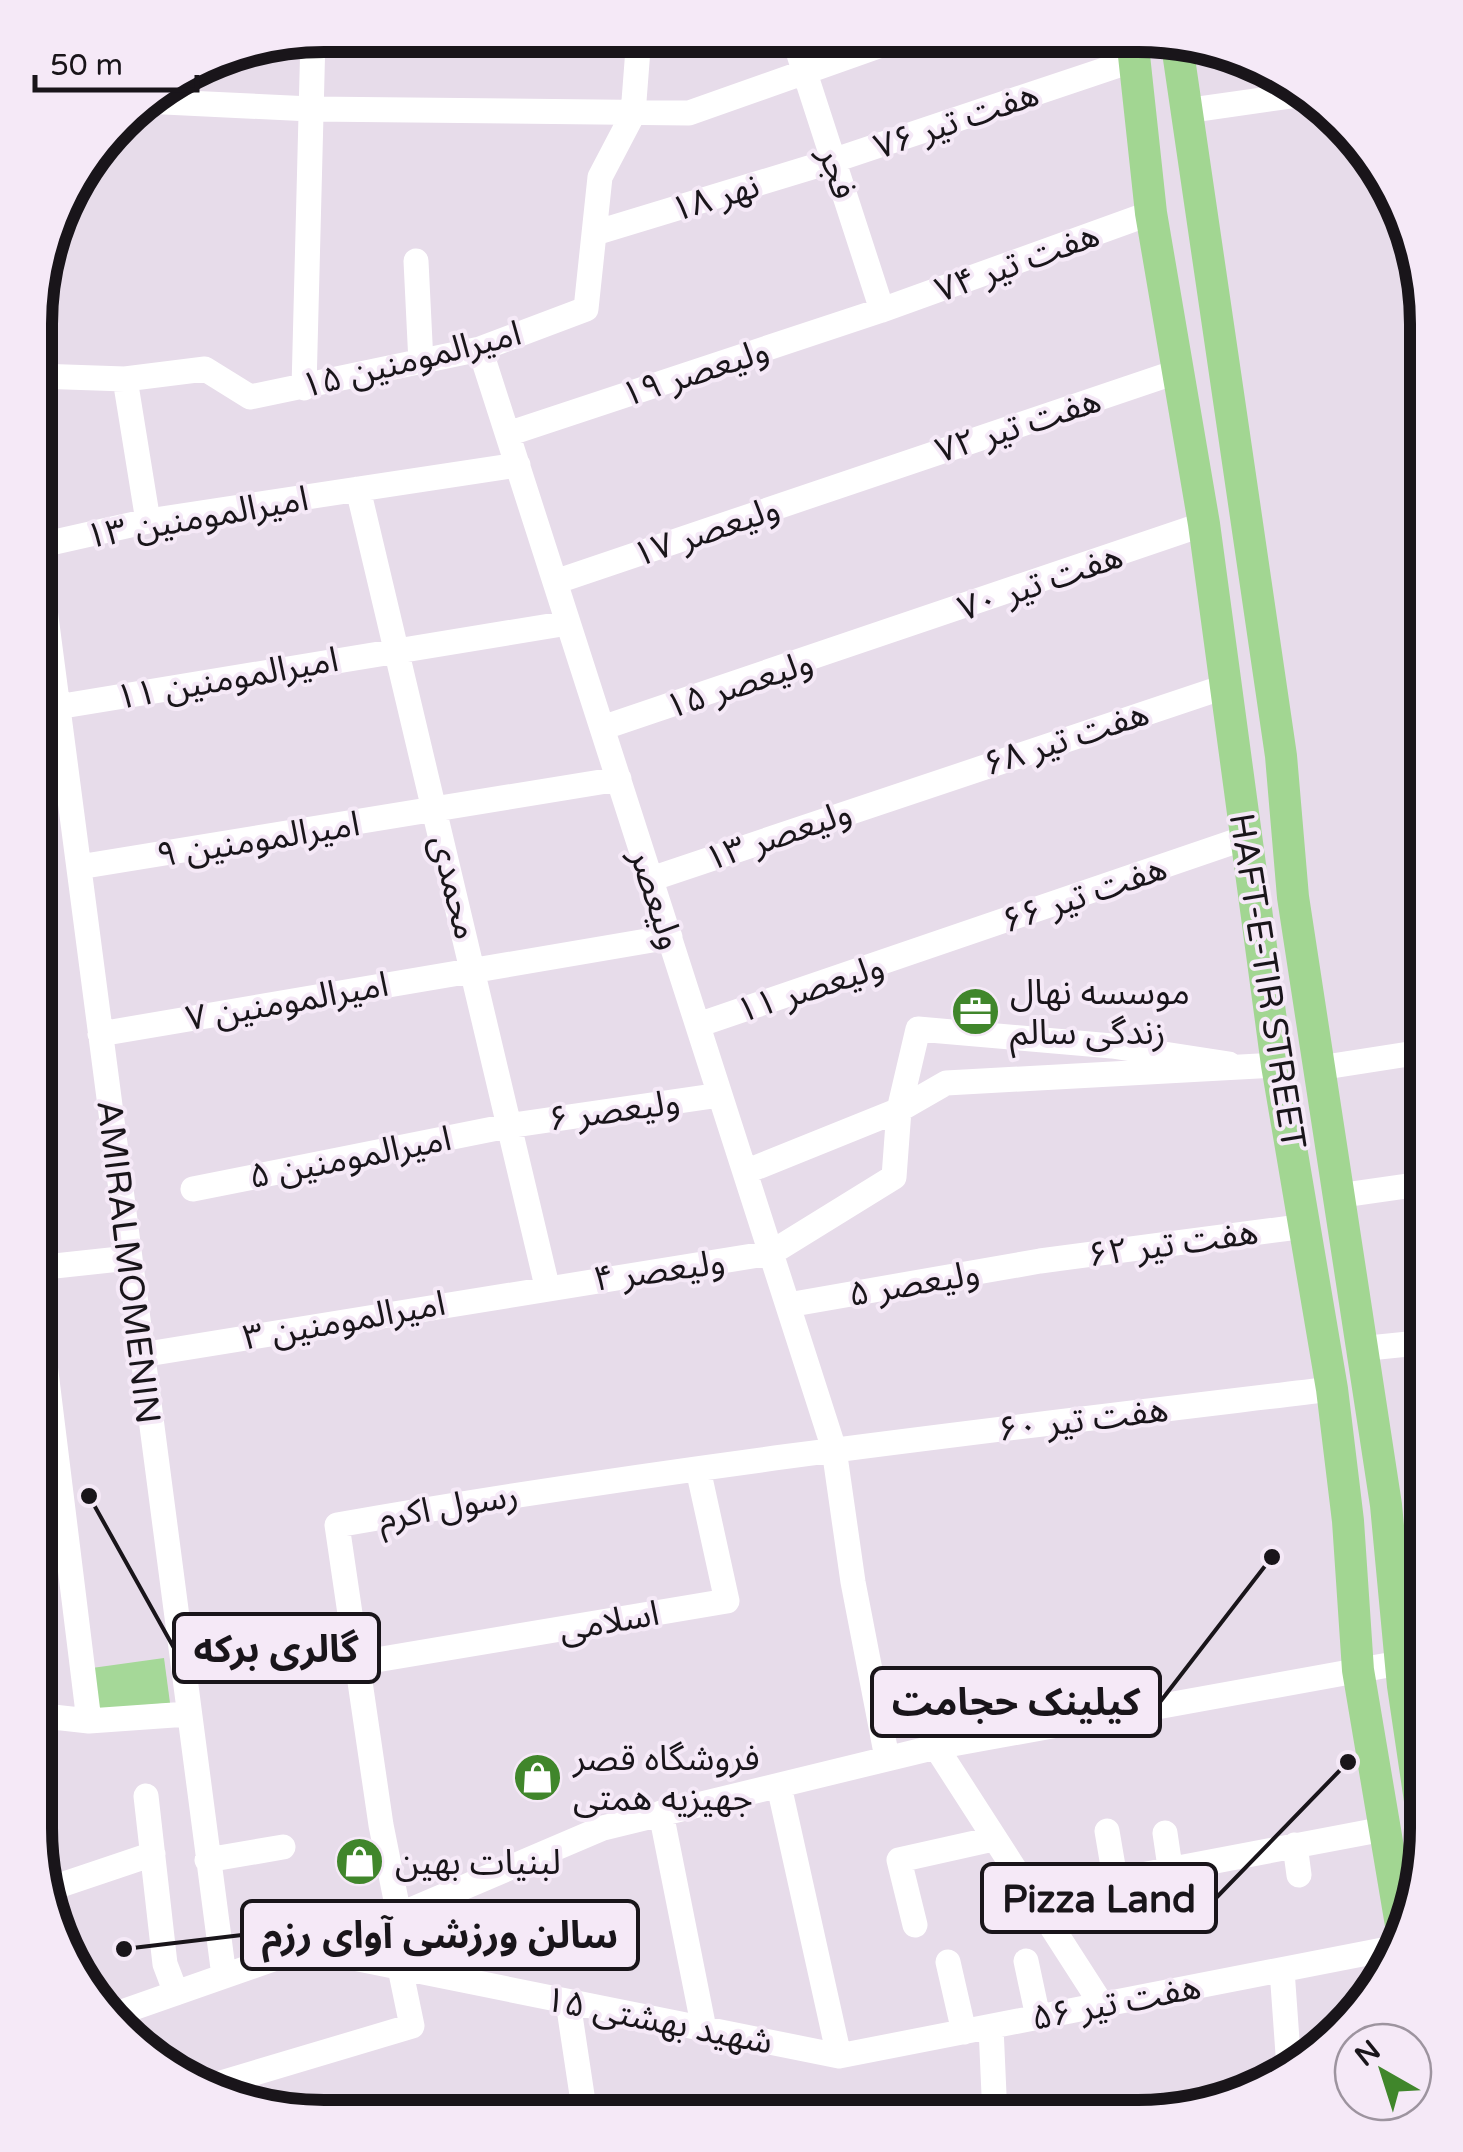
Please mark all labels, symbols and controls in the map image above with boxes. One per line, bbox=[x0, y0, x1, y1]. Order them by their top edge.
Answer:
scale bar bbox=[35, 30, 198, 92]
text: 50 m bbox=[50, 47, 123, 84]
street label: هفت تیر ۷۶ bbox=[868, 73, 1044, 169]
street label: فجر bbox=[809, 141, 865, 204]
street label: نهر ۱۸ bbox=[666, 165, 765, 231]
street label: هفت تیر ۷۴ bbox=[930, 214, 1105, 312]
street label: امیرالمومنین ۱۵ bbox=[297, 312, 526, 408]
street label: ولیعصر ۱۹ bbox=[616, 329, 774, 416]
street label: هفت تیر ۷۲ bbox=[930, 380, 1106, 472]
street label: امیرالمومنین ۱۳ bbox=[83, 478, 312, 558]
street label: ولیعصر ۱۷ bbox=[628, 487, 785, 577]
street label: هفت تیر ۷۰ bbox=[952, 535, 1128, 631]
street label: امیرالمومنین ۱۱ bbox=[113, 639, 342, 719]
street label: ولیعصر ۱۵ bbox=[660, 641, 818, 728]
street label: هفت تیر ۶۸ bbox=[978, 693, 1154, 785]
street label: ولیعصر ۱۳ bbox=[700, 791, 857, 881]
street label: امیرالمومنین ۹ bbox=[154, 803, 363, 877]
street label: HAFT-E-TIR STREET bbox=[1220, 810, 1314, 1152]
street label: محمدی bbox=[421, 831, 487, 944]
street label: ولیعصر bbox=[620, 843, 692, 955]
street label: هفت تیر ۶۶ bbox=[996, 847, 1172, 943]
street label: ولیعصر ۱۱ bbox=[731, 945, 889, 1032]
street label: امیرالمومنین ۷ bbox=[183, 964, 392, 1040]
place label: موسسه نهال زندگی سالم bbox=[1010, 972, 1190, 1059]
office icon: موسسه نهال زندگی سالم bbox=[949, 986, 1001, 1038]
street label: ولیعصر ۶ bbox=[546, 1081, 683, 1141]
street label: AMIRALMOMENIN bbox=[87, 1098, 169, 1426]
street label: امیرالمومنین ۵ bbox=[246, 1118, 455, 1198]
street label: هفت تیر ۶۲ bbox=[1085, 1211, 1261, 1277]
street label: ولیعصر ۴ bbox=[591, 1241, 728, 1301]
street label: ولیعصر ۵ bbox=[845, 1252, 983, 1316]
street label: امیرالمومنین ۳ bbox=[240, 1283, 449, 1359]
street label: هفت تیر ۶۰ bbox=[996, 1389, 1171, 1451]
street label: رسول اکرم bbox=[375, 1474, 522, 1544]
street label: اسلامی bbox=[556, 1593, 662, 1651]
callout: گالری برکه bbox=[174, 1614, 379, 1682]
text: گالری برکه bbox=[194, 1627, 359, 1673]
callout: کیلینک حجامت bbox=[872, 1668, 1160, 1736]
text: کیلینک حجامت bbox=[892, 1680, 1141, 1726]
place label: فروشگاه قصر جهیزیه همتی bbox=[572, 1738, 760, 1820]
shop icon: فروشگاه قصر جهیزیه همتی bbox=[512, 1752, 564, 1804]
shop icon: لبنیات بهین bbox=[334, 1836, 386, 1888]
place label: لبنیات بهین bbox=[395, 1842, 561, 1884]
callout: Pizza Land bbox=[982, 1864, 1216, 1932]
text: Pizza Land bbox=[1002, 1877, 1196, 1923]
callout: سالن ورزشی آوای رزم bbox=[242, 1901, 638, 1969]
text: سالن ورزشی آوای رزم bbox=[262, 1913, 618, 1963]
street label: هفت تیر ۵۶ bbox=[1028, 1966, 1204, 2040]
street label: شهید بهشتی ۱۵ bbox=[542, 1978, 776, 2064]
north arrow bbox=[1333, 2022, 1433, 2122]
text: N bbox=[1348, 2033, 1387, 2074]

